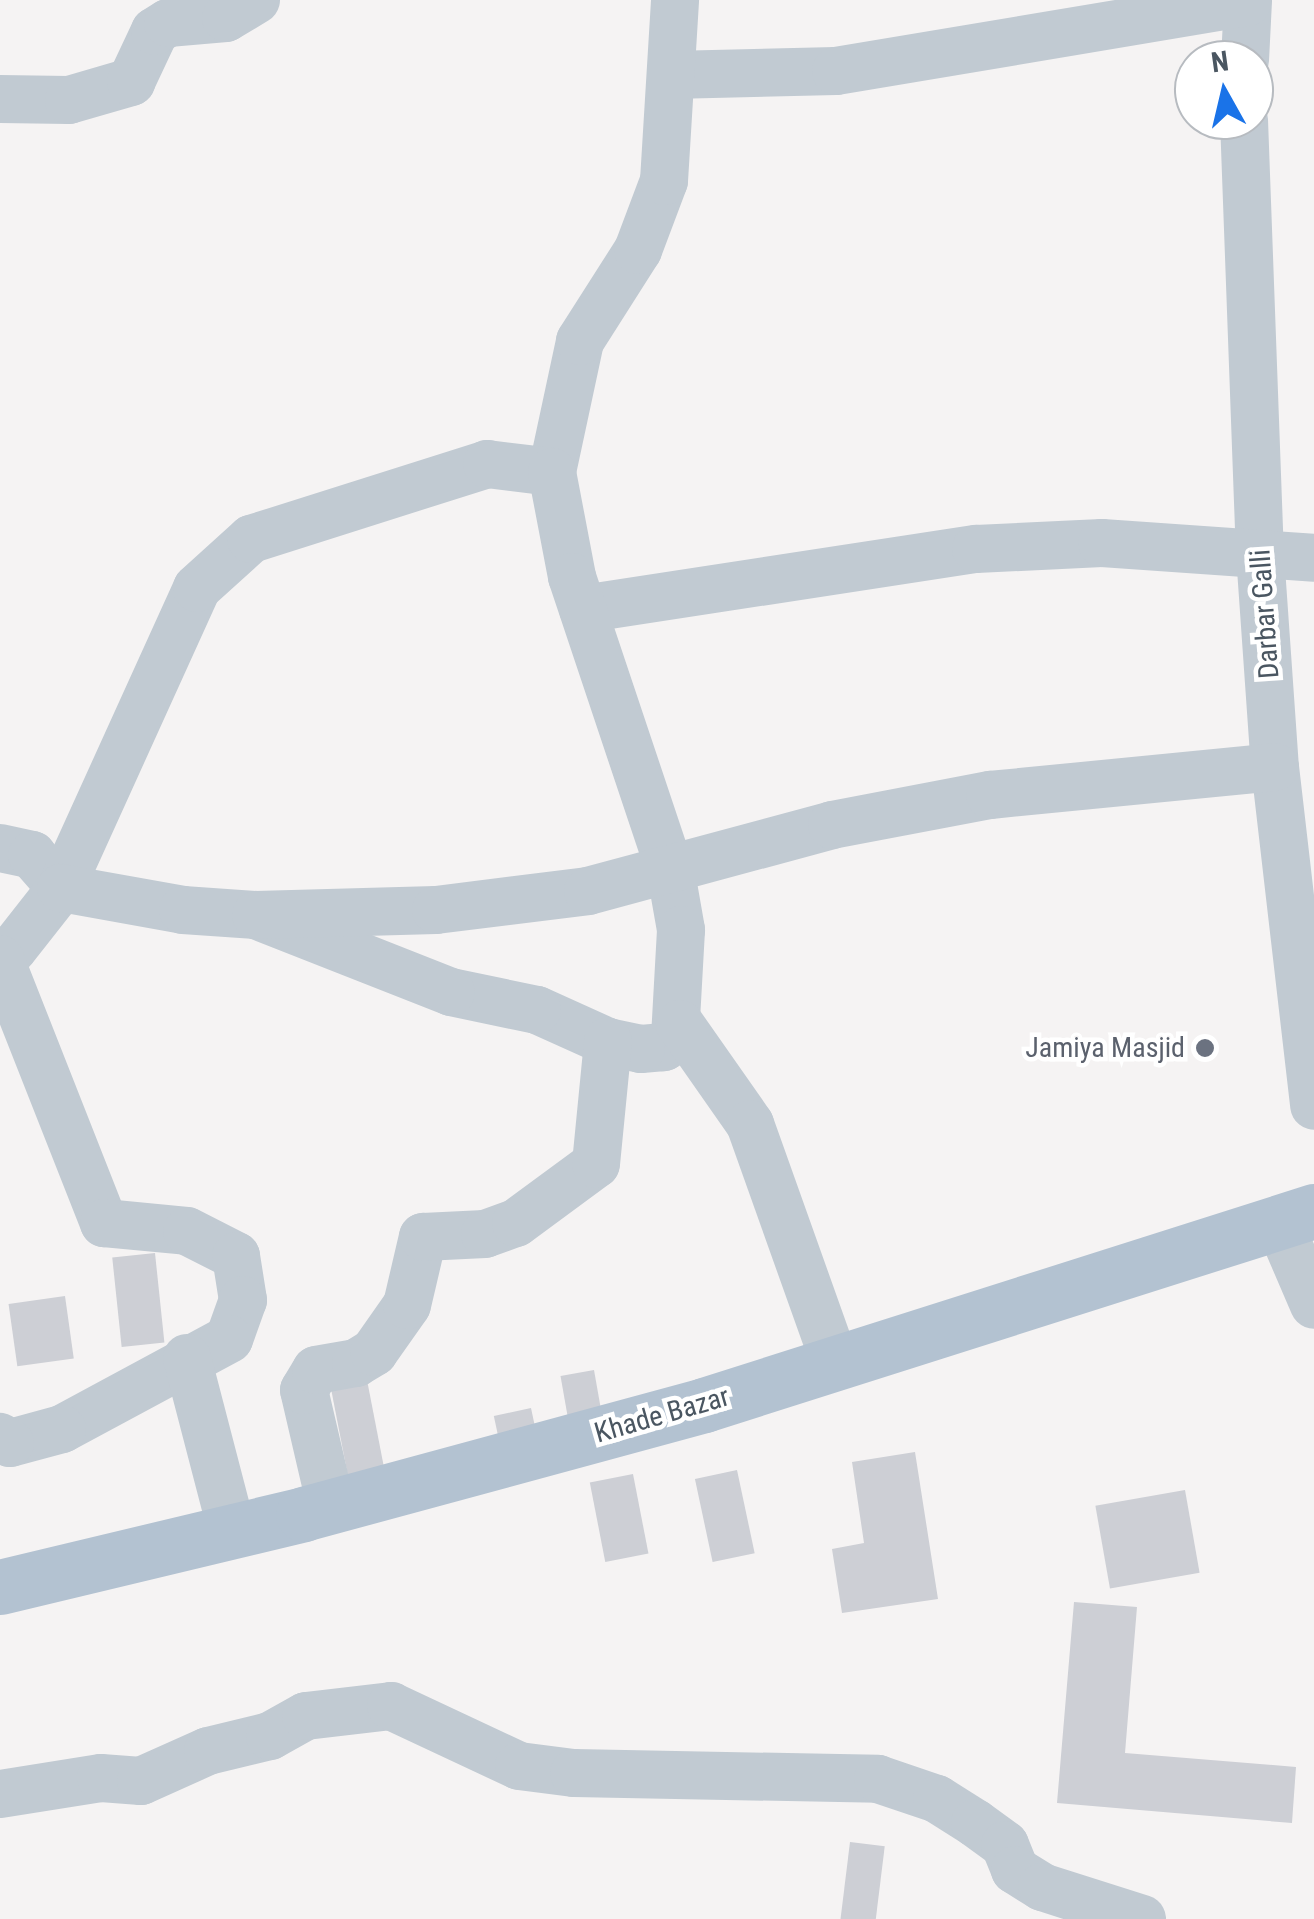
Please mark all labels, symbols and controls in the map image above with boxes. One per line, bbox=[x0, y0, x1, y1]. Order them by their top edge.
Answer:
north arrow bbox=[1174, 40, 1274, 140]
text: N bbox=[1209, 44, 1231, 79]
street label: Darbar Galli bbox=[1244, 548, 1286, 680]
place label: Jamiya Masjid bbox=[1025, 1031, 1185, 1065]
marker: Jamiya Masjid bbox=[1194, 1037, 1216, 1059]
street label: Khade Bazar bbox=[591, 1380, 733, 1450]

